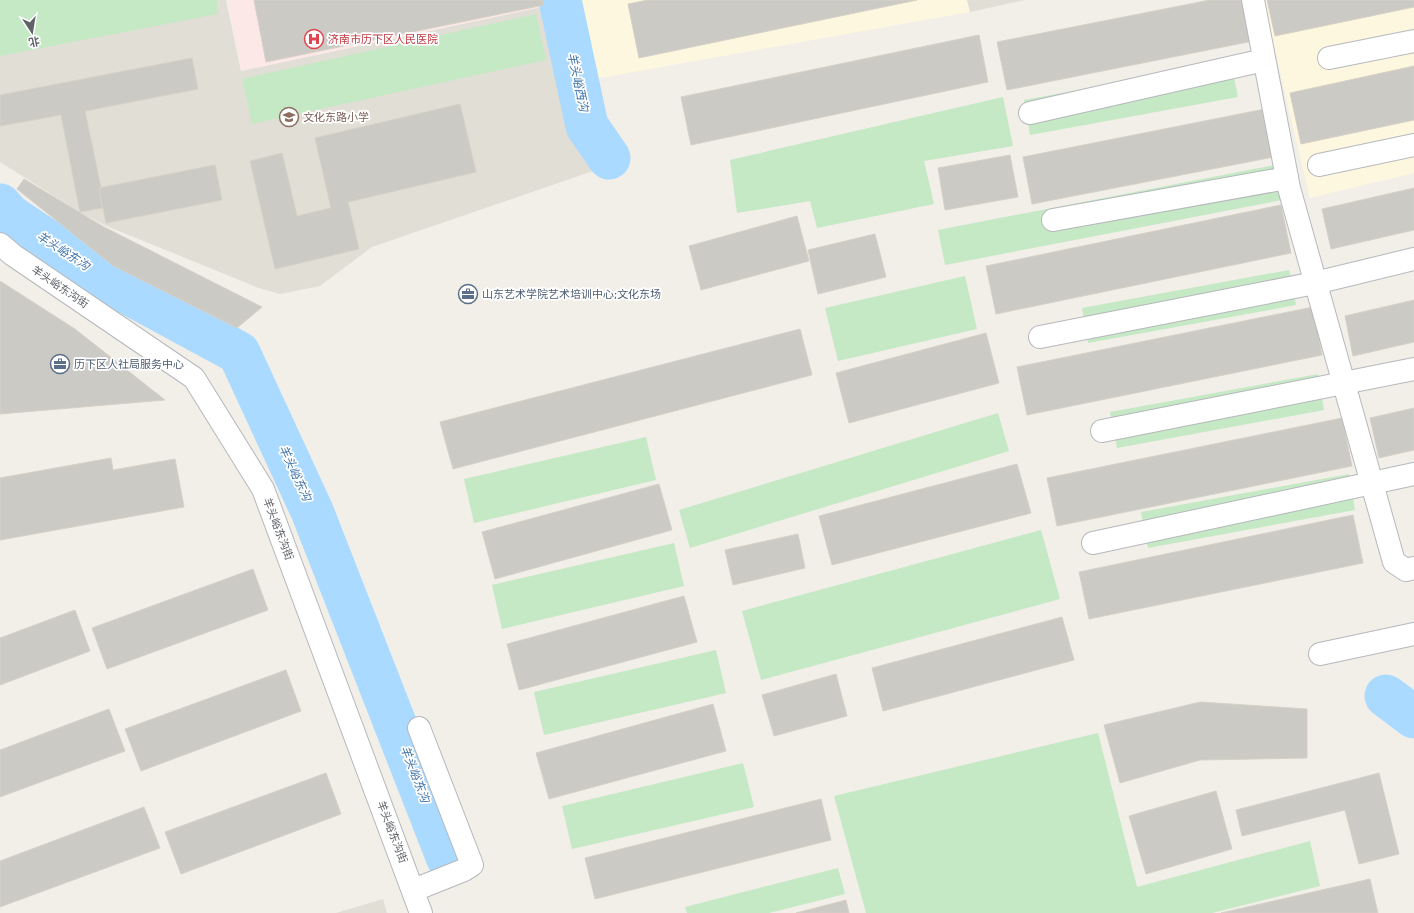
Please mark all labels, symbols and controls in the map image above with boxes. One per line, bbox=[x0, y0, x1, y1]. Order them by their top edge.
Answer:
north arrow bbox=[12, 12, 52, 52]
hospital icon: 济南市历下区人民医院 bbox=[303, 28, 325, 50]
place label: 济南市历下区人民医院 bbox=[328, 33, 438, 46]
text: 北 bbox=[27, 34, 41, 49]
water label: 羊头峪西沟 bbox=[565, 51, 591, 115]
school or university icon: 文化东路小学 bbox=[278, 106, 300, 128]
place label: 文化东路小学 bbox=[303, 111, 369, 124]
water label: 羊头峪东沟 bbox=[34, 229, 94, 274]
street label: 羊头峪东沟街 bbox=[29, 263, 91, 311]
office icon: 山东艺术学院艺术培训中心;文化东场 bbox=[457, 283, 479, 305]
place label: 山东艺术学院艺术培训中心;文化东场 bbox=[482, 288, 661, 301]
office icon: 历下区人社局服务中心 bbox=[49, 353, 71, 375]
place label: 历下区人社局服务中心 bbox=[74, 358, 184, 371]
water label: 羊头峪东沟 bbox=[276, 443, 315, 505]
street label: 羊头峪东沟街 bbox=[260, 496, 296, 562]
water label: 羊头峪东沟 bbox=[398, 743, 433, 806]
street label: 羊头峪东沟街 bbox=[374, 799, 410, 865]

